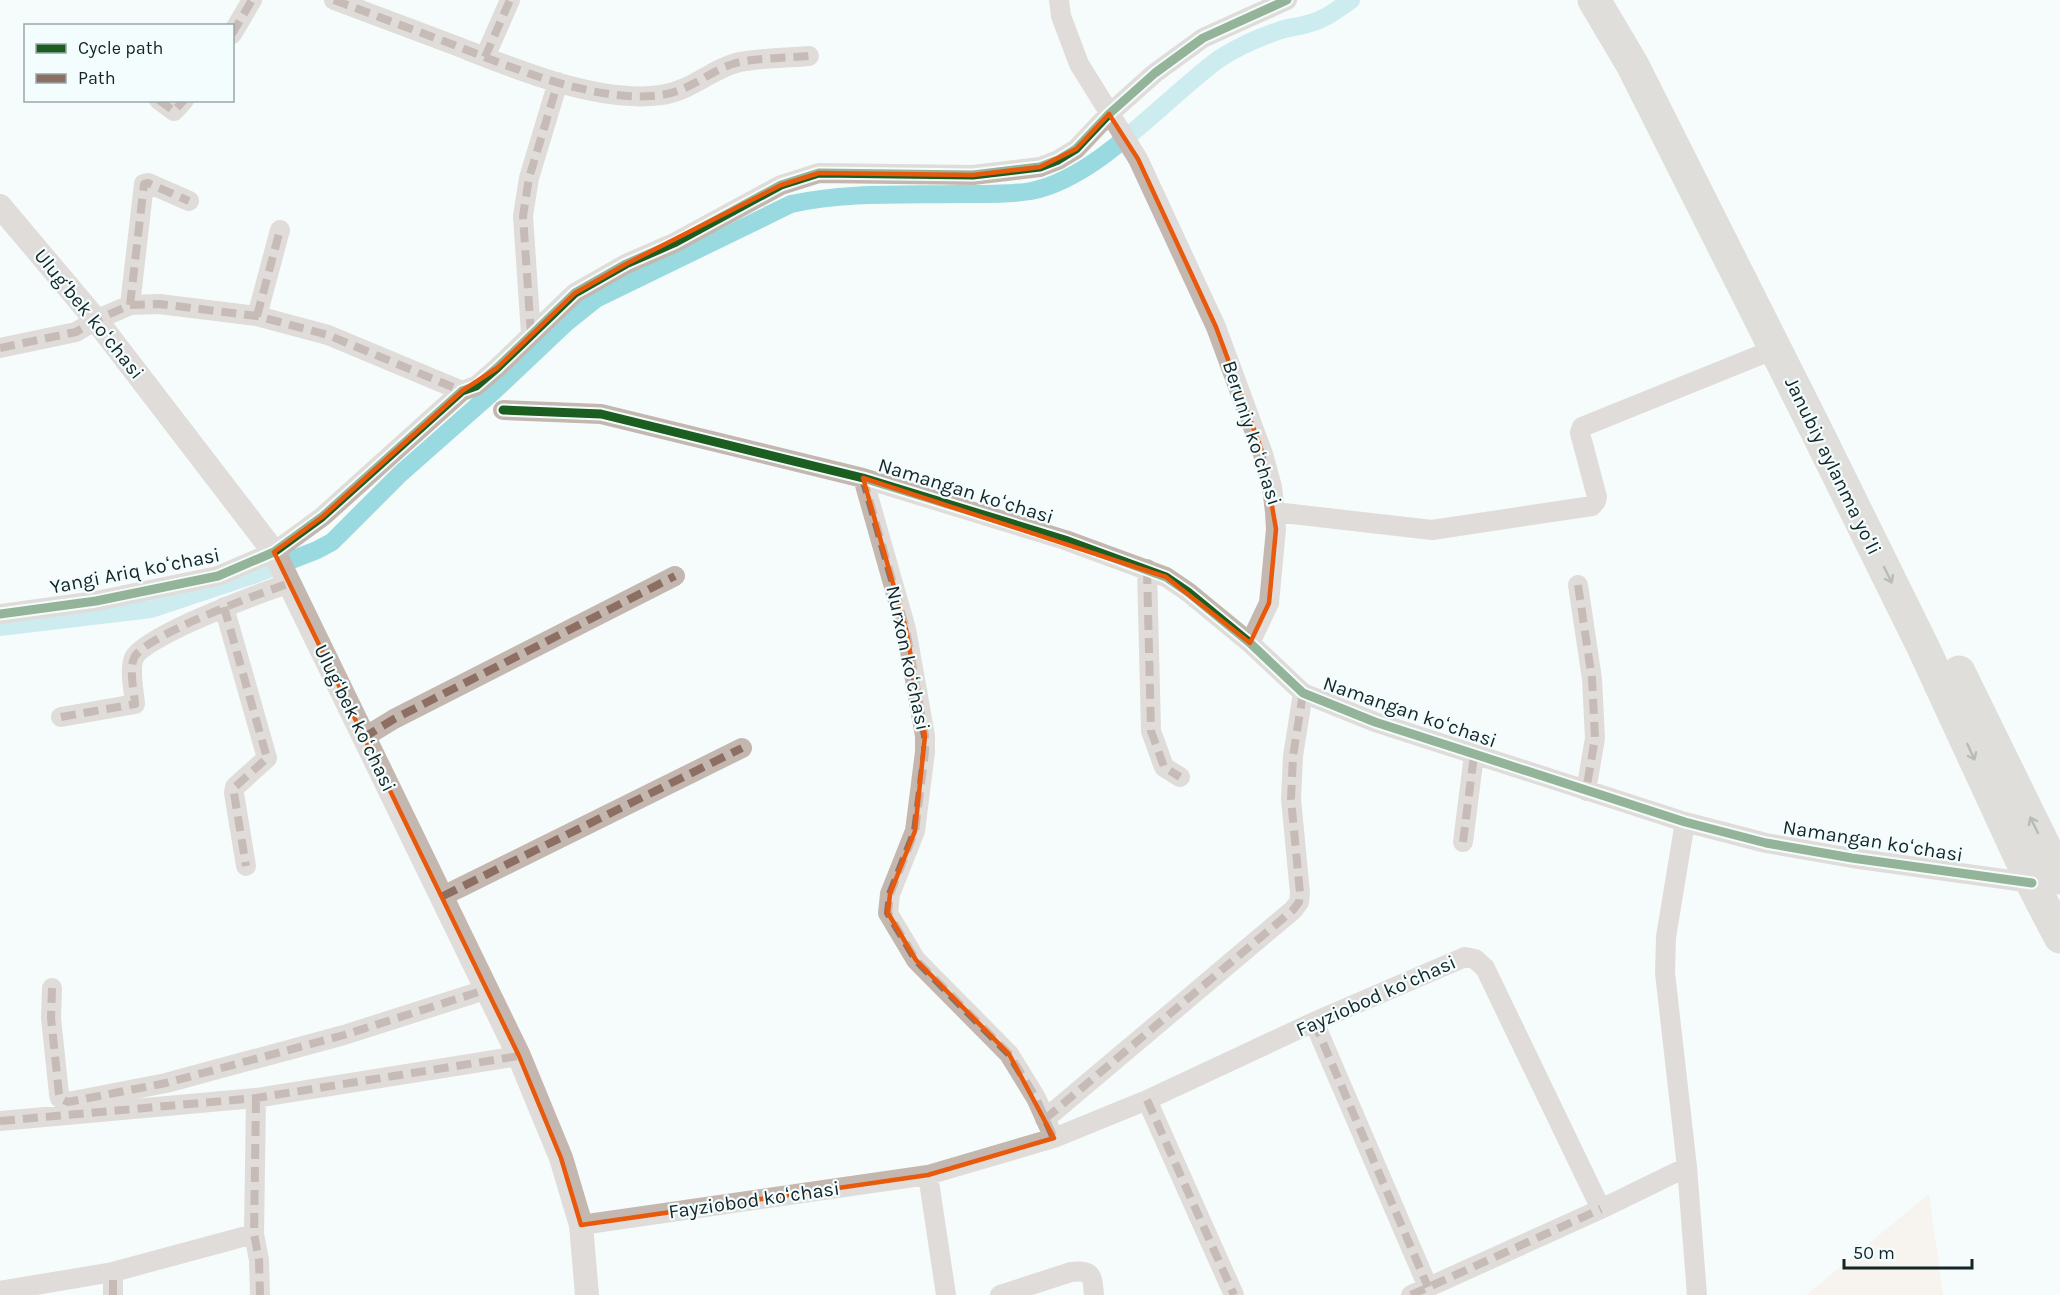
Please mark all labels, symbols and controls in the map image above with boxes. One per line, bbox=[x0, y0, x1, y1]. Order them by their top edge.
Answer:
legend bbox=[24, 24, 234, 102]
text: Cycle path bbox=[78, 37, 163, 59]
text: Path bbox=[78, 67, 116, 89]
street label: Ulugʻbek koʻchasi bbox=[29, 244, 149, 384]
street label: Beruniy koʻchasi bbox=[1218, 358, 1286, 508]
street label: Janubiy aylanma yoʻli bbox=[1780, 373, 1886, 559]
street label: Namangan koʻchasi bbox=[876, 453, 1056, 529]
street label: Yangi Ariq koʻchasi bbox=[48, 543, 222, 599]
one-way arrow bbox=[1883, 566, 1894, 584]
street label: Nurxon koʻchasi bbox=[881, 583, 935, 733]
street label: Ulugʻbek koʻchasi bbox=[309, 641, 401, 795]
street label: Namangan koʻchasi bbox=[1320, 671, 1500, 753]
one-way arrow bbox=[1966, 742, 1978, 760]
street label: Namangan koʻchasi bbox=[1781, 815, 1965, 867]
one-way arrow bbox=[2028, 817, 2040, 835]
street label: Fayziobod koʻchasi bbox=[1292, 950, 1460, 1042]
street label: Fayziobod koʻchasi bbox=[667, 1177, 841, 1223]
scale bar bbox=[1844, 1232, 1972, 1270]
text: 50 m bbox=[1853, 1242, 1895, 1264]

